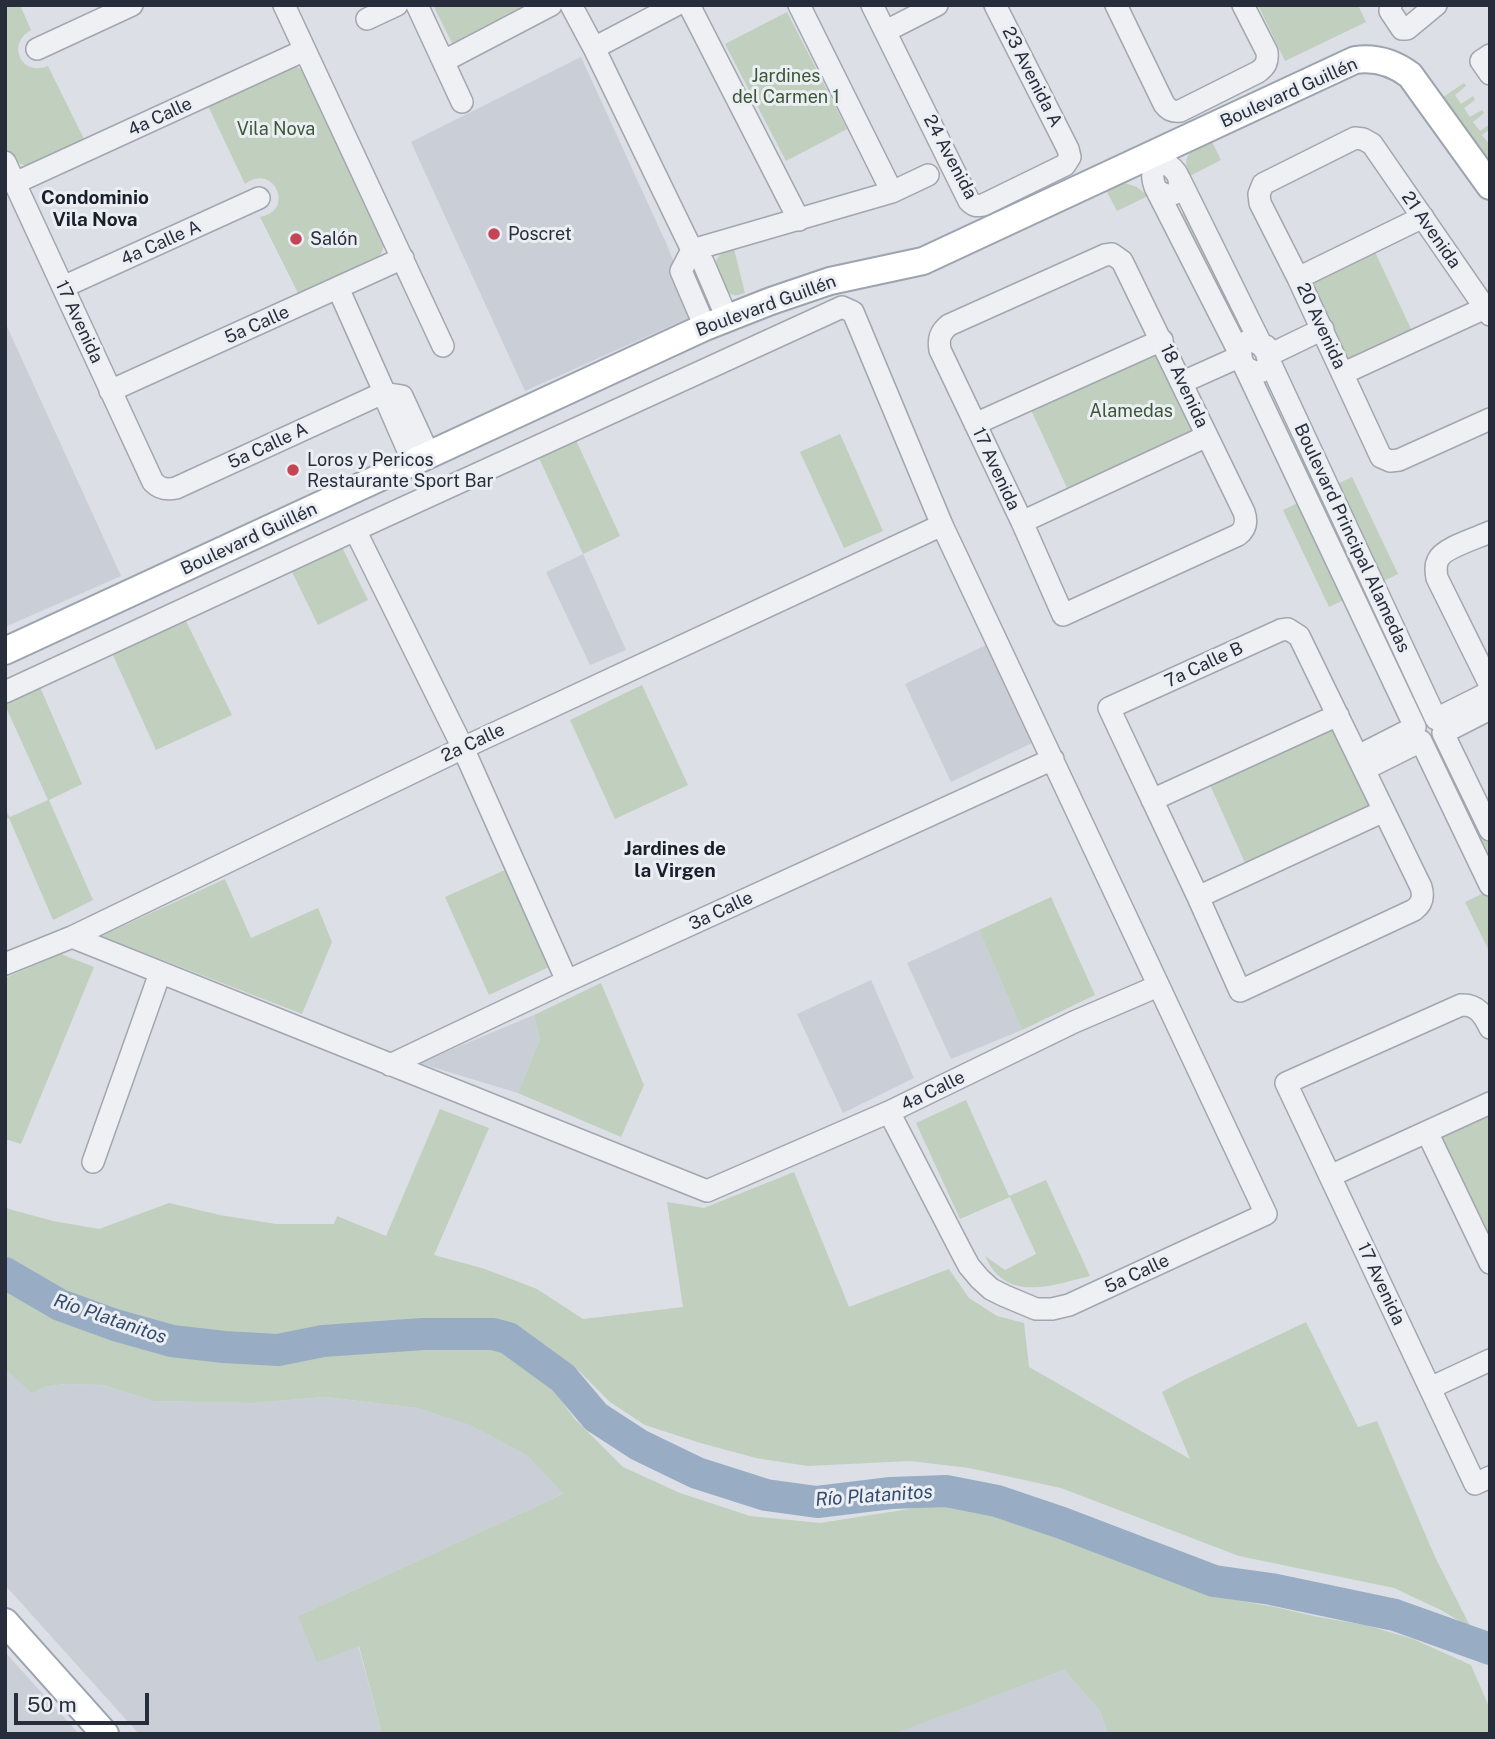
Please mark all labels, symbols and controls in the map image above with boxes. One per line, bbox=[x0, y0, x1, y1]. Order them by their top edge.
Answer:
street label: 23 Avenida A bbox=[997, 23, 1067, 131]
street label: Boulevard Guillén bbox=[1217, 53, 1361, 133]
park label: Jardines del Carmen 1 bbox=[732, 65, 840, 108]
street label: 4a Calle bbox=[125, 93, 195, 141]
street label: 24 Avenida bbox=[919, 111, 981, 203]
park label: Vila Nova bbox=[237, 118, 315, 140]
district label: Condominio Vila Nova bbox=[41, 187, 149, 231]
street label: 21 Avenida bbox=[1397, 187, 1465, 273]
street label: 4a Calle A bbox=[118, 216, 204, 270]
place label: Poscret bbox=[508, 223, 572, 245]
marker: Poscret bbox=[486, 226, 502, 242]
place label: Salón bbox=[310, 228, 358, 250]
marker: Salón bbox=[288, 231, 304, 247]
street label: Boulevard Guillén bbox=[693, 271, 839, 341]
street label: 17 Avenida bbox=[50, 277, 108, 367]
street label: 20 Avenida bbox=[1292, 280, 1350, 372]
street label: 5a Calle bbox=[221, 301, 293, 349]
street label: 18 Avenida bbox=[1155, 341, 1213, 431]
park label: Alamedas bbox=[1089, 400, 1173, 422]
street label: 5a Calle A bbox=[225, 418, 311, 474]
street label: Boulevard Principal Alamedas bbox=[1289, 420, 1415, 656]
street label: 17 Avenida bbox=[967, 424, 1025, 514]
place label: Loros y Pericos Restaurante Sport Bar bbox=[307, 449, 494, 491]
marker: Loros y Pericos Restaurante Sport Bar bbox=[285, 462, 301, 478]
street label: Boulevard Guillén bbox=[177, 498, 321, 580]
street label: 7a Calle B bbox=[1161, 637, 1247, 693]
street label: 2a Calle bbox=[438, 719, 508, 767]
district label: Jardines de la Virgen bbox=[624, 838, 726, 882]
street label: 3a Calle bbox=[685, 887, 757, 935]
street label: 4a Calle bbox=[898, 1066, 968, 1116]
street label: 17 Avenida bbox=[1352, 1239, 1410, 1329]
street label: 5a Calle bbox=[1101, 1250, 1173, 1298]
water label: Río Platanitos bbox=[51, 1289, 169, 1349]
water label: Río Platanitos bbox=[815, 1481, 933, 1511]
scale bar bbox=[18, 1680, 152, 1724]
text: 50 m bbox=[27, 1692, 77, 1717]

